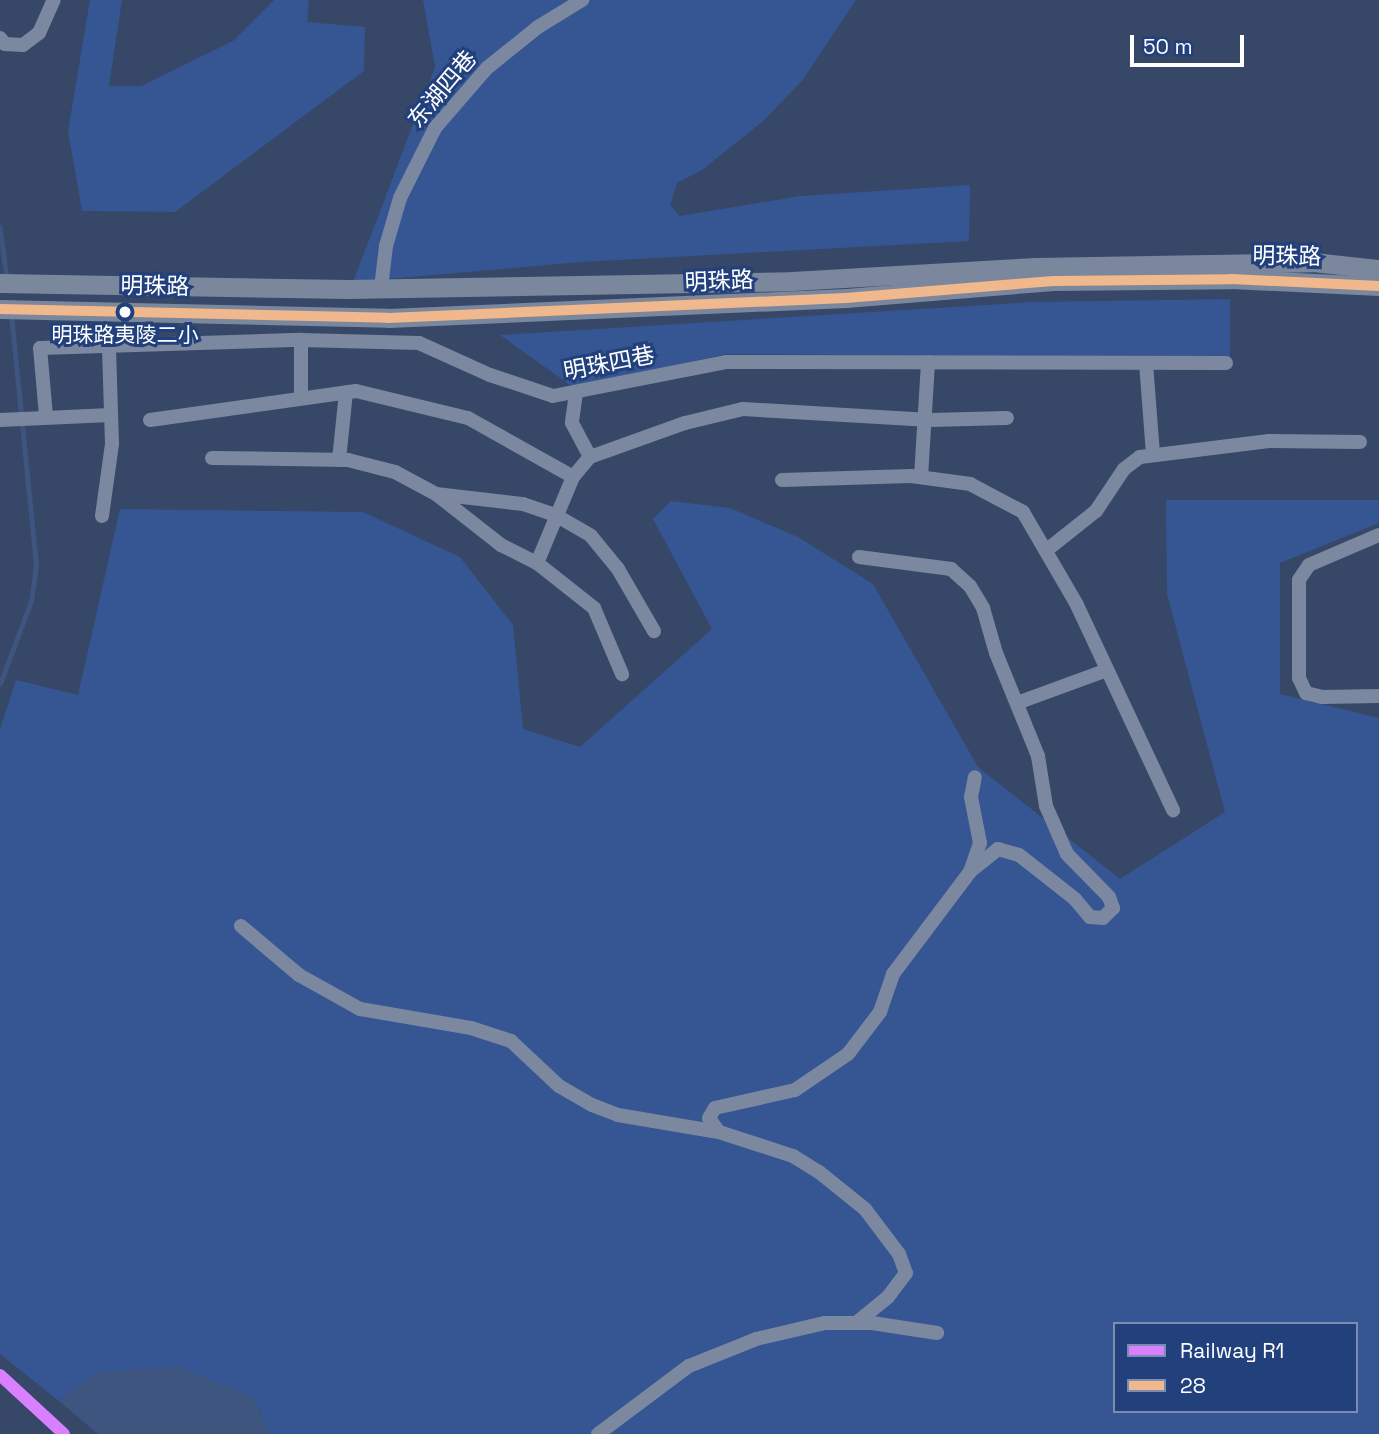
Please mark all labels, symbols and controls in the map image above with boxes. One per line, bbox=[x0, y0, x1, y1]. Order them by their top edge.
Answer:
scale bar bbox=[1134, 21, 1248, 65]
text: 50 m bbox=[1143, 33, 1193, 60]
street label: 东湖四巷 bbox=[402, 45, 482, 133]
street label: 明珠路 bbox=[1252, 242, 1322, 270]
street label: 明珠路 bbox=[684, 265, 754, 297]
street label: 明珠路 bbox=[120, 272, 190, 300]
marker: 明珠路夷陵二小 bbox=[118, 305, 132, 319]
place label: 明珠路夷陵二小 bbox=[52, 322, 198, 348]
street label: 明珠四巷 bbox=[561, 341, 657, 385]
legend bbox=[1113, 1322, 1358, 1413]
text: Railway R1 bbox=[1180, 1337, 1284, 1364]
text: 28 bbox=[1180, 1372, 1206, 1399]

